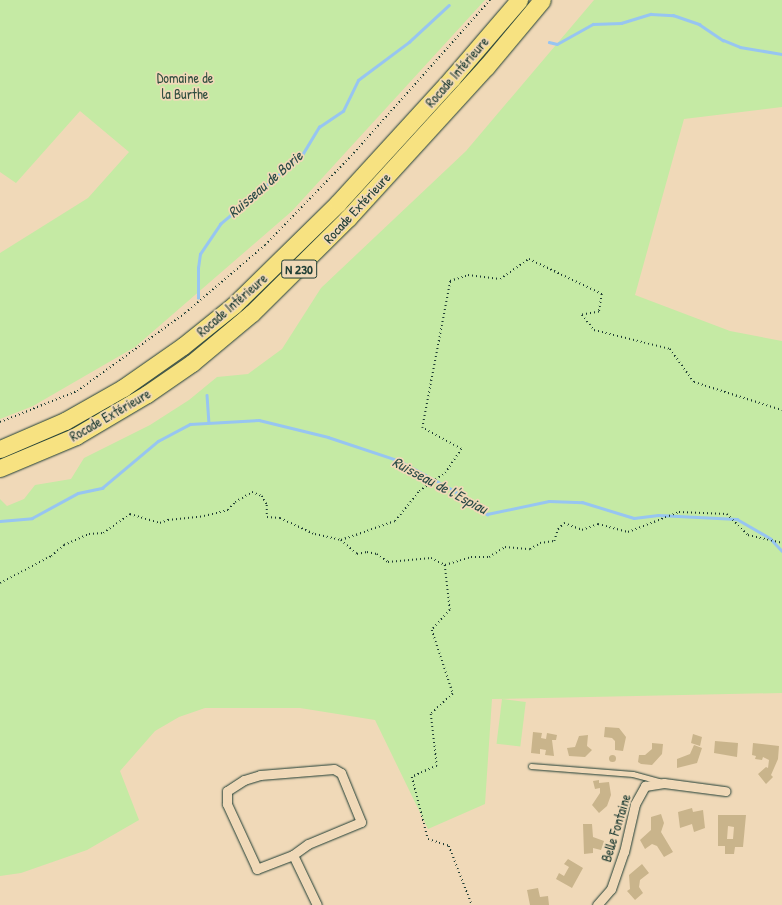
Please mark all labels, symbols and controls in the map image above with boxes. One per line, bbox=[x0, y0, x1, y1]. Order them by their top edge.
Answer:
street label: Rocade Intérieure bbox=[422, 33, 492, 111]
park label: Domaine de la Burthe bbox=[157, 70, 213, 102]
water label: Ruisseau de Borie bbox=[224, 147, 306, 221]
street label: Rocade Extérieure bbox=[320, 169, 394, 247]
road number: N 230 bbox=[281, 258, 317, 280]
street label: Rocade Intérieure bbox=[193, 270, 271, 340]
street label: Rocade Extérieure bbox=[67, 385, 153, 445]
water label: Ruisseau de l'Espiau bbox=[390, 452, 490, 518]
street label: Belle Fontaine bbox=[598, 792, 634, 864]

